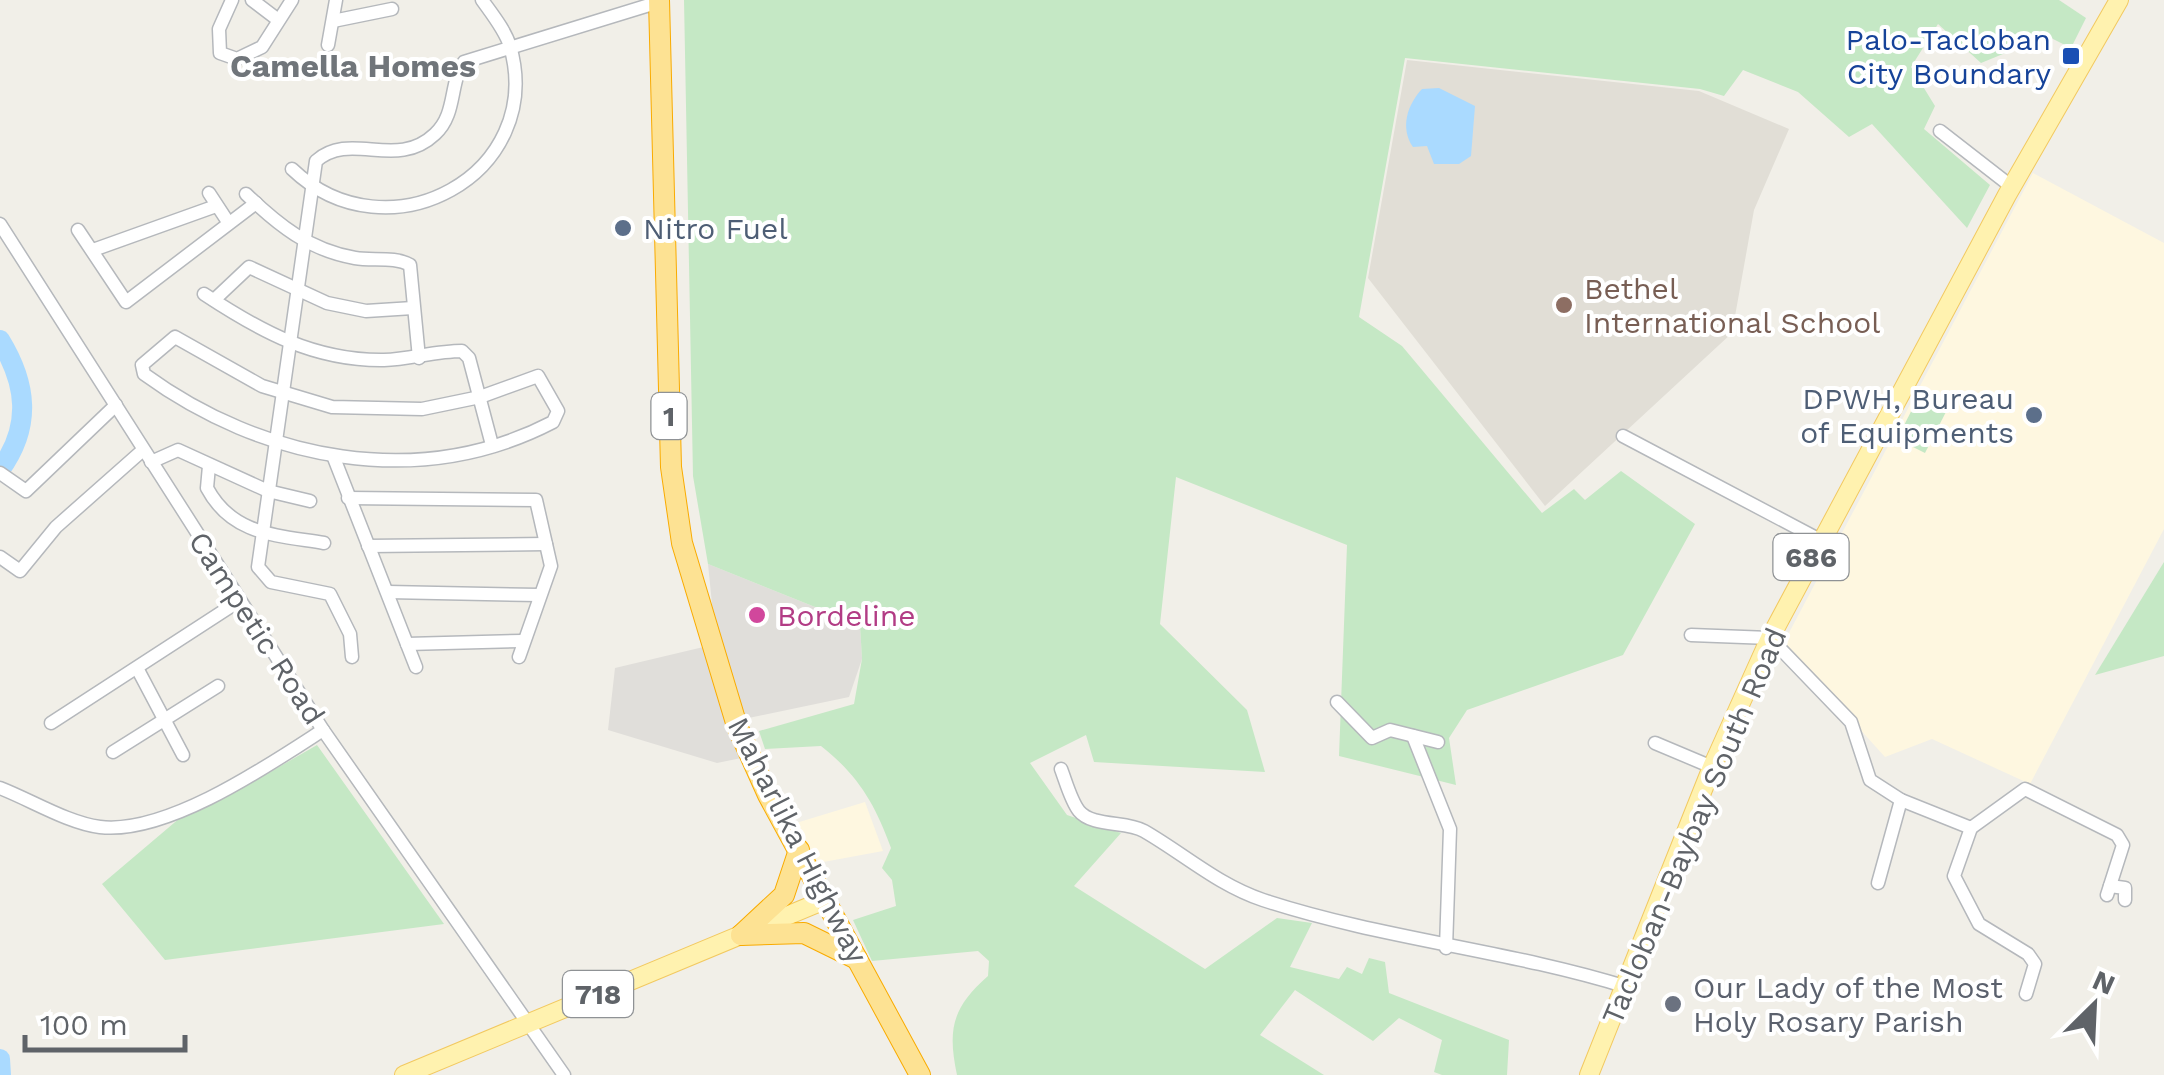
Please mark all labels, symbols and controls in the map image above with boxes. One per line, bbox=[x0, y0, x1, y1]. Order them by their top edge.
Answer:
place label: Palo-Tacloban City Boundary bbox=[1846, 22, 2052, 91]
marker: Palo-Tacloban City Boundary bbox=[2060, 45, 2082, 67]
district label: Camella Homes bbox=[230, 47, 476, 85]
place label: Nitro Fuel bbox=[643, 211, 788, 246]
marker: Nitro Fuel bbox=[612, 217, 634, 239]
place label: Bethel International School bbox=[1584, 271, 1880, 340]
marker: Bethel International School bbox=[1553, 294, 1575, 316]
place label: DPWH, Bureau of Equipments bbox=[1800, 381, 2014, 450]
road number: 1 bbox=[652, 393, 686, 439]
marker: DPWH, Bureau of Equipments bbox=[2023, 404, 2045, 426]
street label: Campetic Road bbox=[182, 525, 332, 731]
road number: 686 bbox=[1774, 534, 1848, 580]
place label: Bordeline bbox=[777, 598, 916, 633]
marker: Bordeline bbox=[746, 604, 768, 626]
street label: Tacloban-Baybay South Road bbox=[1594, 623, 1794, 1029]
street label: Maharlika Highway bbox=[721, 711, 875, 969]
north arrow bbox=[2044, 955, 2144, 1055]
text: N bbox=[2088, 963, 2120, 1002]
place label: Our Lady of the Most Holy Rosary Parish bbox=[1693, 970, 2003, 1039]
road number: 718 bbox=[563, 971, 633, 1017]
scale bar bbox=[25, 990, 185, 1052]
marker: Our Lady of the Most Holy Rosary Parish bbox=[1662, 993, 1684, 1015]
text: 100 m bbox=[40, 1007, 128, 1042]

